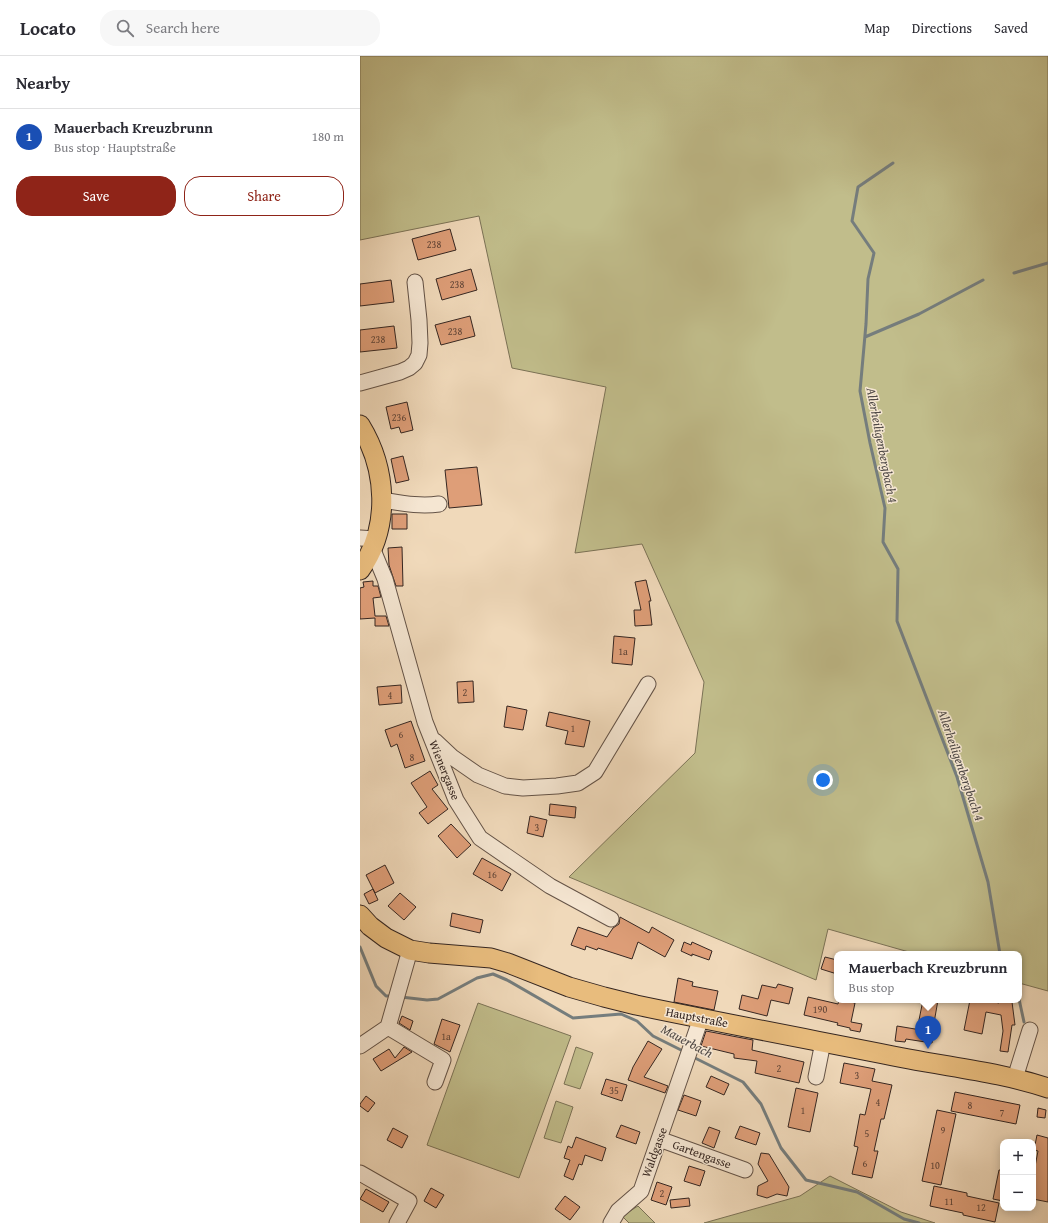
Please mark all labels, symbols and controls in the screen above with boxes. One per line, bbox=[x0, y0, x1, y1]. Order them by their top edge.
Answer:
search box bbox=[100, 10, 380, 46]
text: Locato bbox=[20, 14, 76, 42]
icon: search bbox=[114, 17, 136, 39]
text: Search here bbox=[146, 17, 220, 38]
text: Map bbox=[864, 18, 890, 38]
text: Directions bbox=[912, 18, 972, 38]
text: Saved bbox=[994, 18, 1028, 38]
text: Nearby bbox=[16, 70, 70, 95]
text: Mauerbach Kreuzbrunn bbox=[54, 117, 213, 138]
text: 1 bbox=[26, 127, 32, 146]
text: 180 m bbox=[312, 127, 344, 146]
text: Bus stop · Hauptstraße bbox=[54, 138, 176, 157]
button: Save bbox=[16, 176, 176, 216]
button: Share bbox=[184, 176, 344, 216]
house number: 238 bbox=[427, 237, 441, 252]
house number: 238 bbox=[450, 277, 464, 292]
house number: 238 bbox=[448, 324, 462, 339]
house number: 238 bbox=[371, 332, 385, 347]
water label: Allerheiligenbergbach 4 bbox=[861, 385, 903, 505]
house number: 236 bbox=[392, 410, 406, 425]
house number: 1a bbox=[618, 644, 628, 659]
house number: 2 bbox=[463, 685, 468, 700]
house number: 4 bbox=[388, 688, 393, 703]
water label: Allerheiligenbergbach 4 bbox=[933, 706, 989, 824]
house number: 1 bbox=[571, 721, 576, 736]
house number: 6 bbox=[399, 727, 404, 742]
street label: Wienergasse bbox=[425, 737, 465, 803]
house number: 8 bbox=[410, 750, 415, 765]
your location bbox=[813, 770, 833, 790]
house number: 3 bbox=[535, 820, 540, 835]
house number: 16 bbox=[487, 867, 497, 882]
popup bbox=[834, 951, 1022, 1003]
text: Mauerbach Kreuzbrunn bbox=[849, 957, 1007, 978]
text: Bus stop bbox=[849, 978, 894, 997]
house number: 190 bbox=[813, 1002, 827, 1017]
street label: Hauptstraße bbox=[664, 1003, 730, 1031]
pin: 1 bbox=[915, 1016, 941, 1049]
water label: Mauerbach bbox=[658, 1019, 717, 1063]
house number: 1a bbox=[441, 1029, 451, 1044]
house number: 2 bbox=[777, 1061, 782, 1076]
house number: 3 bbox=[855, 1068, 860, 1083]
house number: 35 bbox=[609, 1083, 619, 1098]
house number: 4 bbox=[876, 1095, 881, 1110]
house number: 8 bbox=[968, 1098, 973, 1113]
house number: 1 bbox=[801, 1103, 806, 1118]
house number: 7 bbox=[1000, 1105, 1005, 1120]
house number: 9 bbox=[941, 1123, 946, 1138]
street label: Waldgasse bbox=[637, 1124, 671, 1179]
house number: 5 bbox=[865, 1126, 870, 1141]
street label: Gartengasse bbox=[670, 1136, 734, 1173]
map controls bbox=[1000, 1139, 1036, 1211]
button: + bbox=[1000, 1139, 1036, 1175]
house number: 6 bbox=[863, 1156, 868, 1171]
house number: 10 bbox=[930, 1158, 940, 1173]
button: − bbox=[1000, 1175, 1036, 1211]
house number: 2 bbox=[660, 1186, 665, 1201]
house number: 11 bbox=[944, 1194, 954, 1209]
house number: 12 bbox=[976, 1200, 986, 1215]

